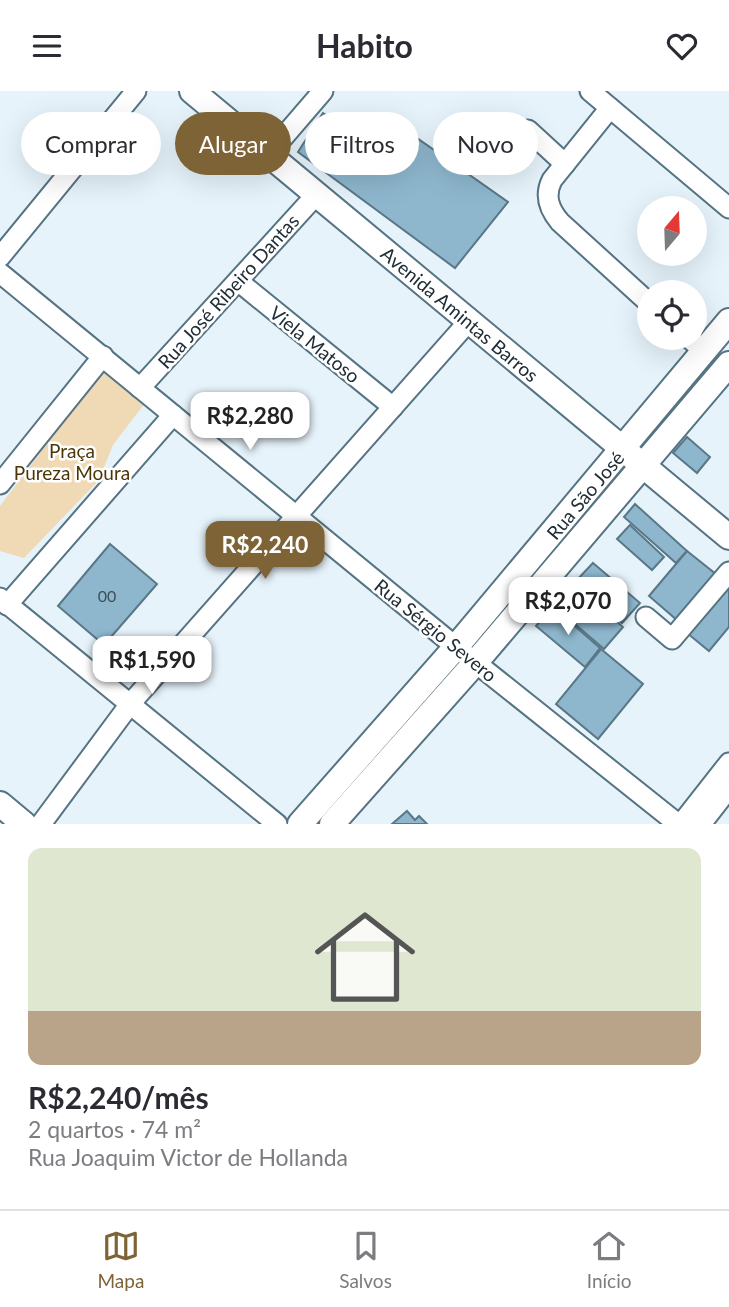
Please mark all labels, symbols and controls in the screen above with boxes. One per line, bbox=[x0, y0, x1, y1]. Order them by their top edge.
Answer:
text: Habito bbox=[316, 26, 413, 65]
icon: menu bbox=[28, 27, 66, 65]
icon: heart bbox=[663, 27, 701, 65]
chip: Comprar bbox=[21, 112, 161, 175]
chip: Alugar bbox=[175, 112, 291, 175]
chip: Filtros bbox=[305, 112, 419, 175]
chip: Novo bbox=[433, 112, 538, 175]
north arrow bbox=[637, 196, 707, 266]
map controls bbox=[637, 196, 707, 350]
street label: Rua José Ribeiro Dantas bbox=[153, 209, 303, 373]
street label: Avenida Amintas Barros bbox=[377, 242, 543, 386]
button: locate bbox=[637, 280, 707, 350]
street label: Viela Matoso bbox=[265, 301, 365, 387]
pin: R$2,280 bbox=[185, 393, 315, 452]
text: R$2,280 bbox=[207, 401, 293, 429]
park label: Praça Pureza Moura bbox=[14, 439, 130, 484]
street label: Rua São José bbox=[542, 446, 628, 544]
pin: R$2,240 bbox=[200, 521, 330, 581]
text: R$2,240 bbox=[222, 530, 308, 558]
street label: Rua Sérgio Severo bbox=[370, 574, 502, 686]
pin: R$2,070 bbox=[503, 577, 633, 637]
house number: 00 bbox=[98, 586, 116, 605]
text: R$2,070 bbox=[525, 586, 611, 614]
pin: R$1,590 bbox=[87, 637, 217, 696]
text: R$1,590 bbox=[109, 645, 195, 673]
icon: home bbox=[302, 894, 428, 1020]
text: R$2,240/mês bbox=[28, 1079, 209, 1115]
text: 2 quartos · 74 m² bbox=[28, 1115, 201, 1143]
text: Rua Joaquim Victor de Hollanda bbox=[28, 1143, 348, 1171]
tab: Mapa bbox=[97, 1227, 144, 1292]
tab: Salvos bbox=[339, 1227, 392, 1292]
tab: Início bbox=[587, 1227, 632, 1292]

